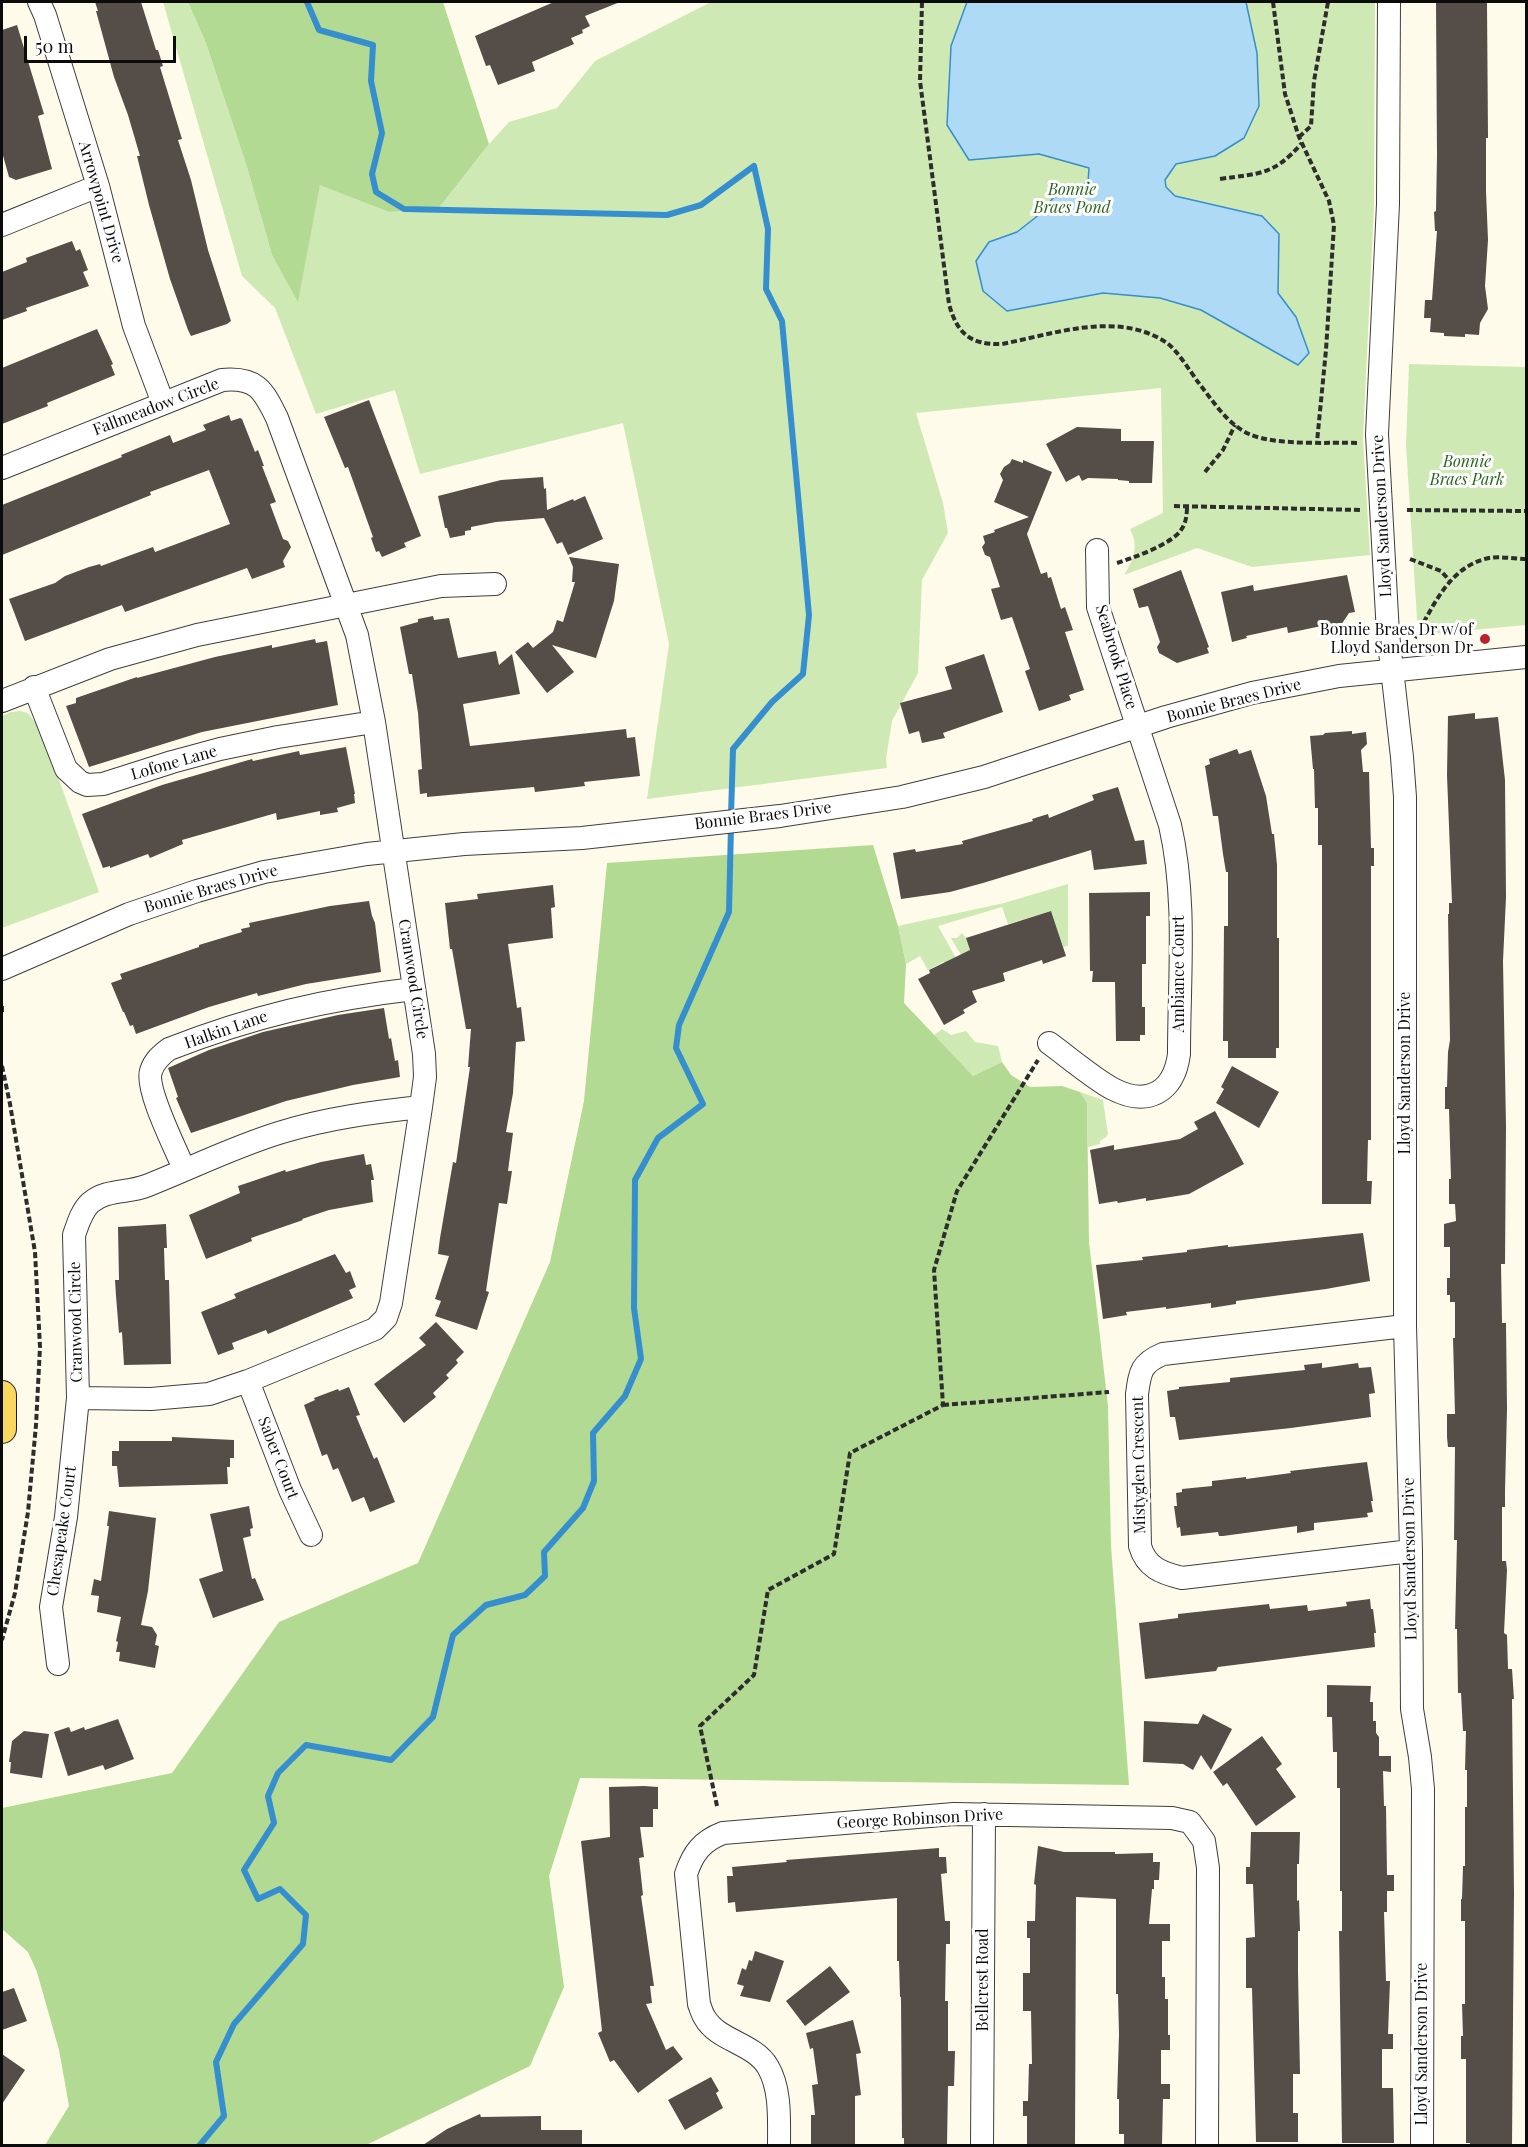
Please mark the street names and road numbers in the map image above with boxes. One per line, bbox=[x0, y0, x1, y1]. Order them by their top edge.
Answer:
street label: Arrowpoint Drive bbox=[74, 139, 128, 265]
street label: Fallmeadow Circle bbox=[90, 374, 222, 440]
street label: Lloyd Sanderson Drive bbox=[1368, 434, 1396, 598]
street label: Seabrook Place bbox=[1091, 602, 1141, 712]
street label: Bonnie Braes Drive bbox=[1165, 675, 1303, 727]
street label: Lofone Lane bbox=[129, 742, 219, 784]
street label: Bonnie Braes Drive bbox=[693, 798, 833, 834]
street label: Bonnie Braes Drive bbox=[142, 861, 280, 917]
street label: Ambiance Court bbox=[1169, 915, 1189, 1033]
street label: Cranwood Circle bbox=[394, 918, 432, 1040]
street label: Lloyd Sanderson Drive bbox=[1395, 992, 1415, 1154]
street label: Halkin Lane bbox=[182, 1007, 270, 1053]
street label: Cranwood Circle bbox=[65, 1261, 87, 1383]
street label: Mistyglen Crescent bbox=[1128, 1396, 1150, 1534]
street label: Saber Court bbox=[254, 1414, 302, 1502]
street label: Chesapeake Court bbox=[43, 1465, 81, 1597]
street label: Lloyd Sanderson Drive bbox=[1399, 1477, 1421, 1641]
street label: George Robinson Drive bbox=[836, 1805, 1004, 1833]
street label: Bellcrest Road bbox=[973, 1929, 993, 2031]
street label: Lloyd Sanderson Drive bbox=[1412, 1963, 1432, 2125]

